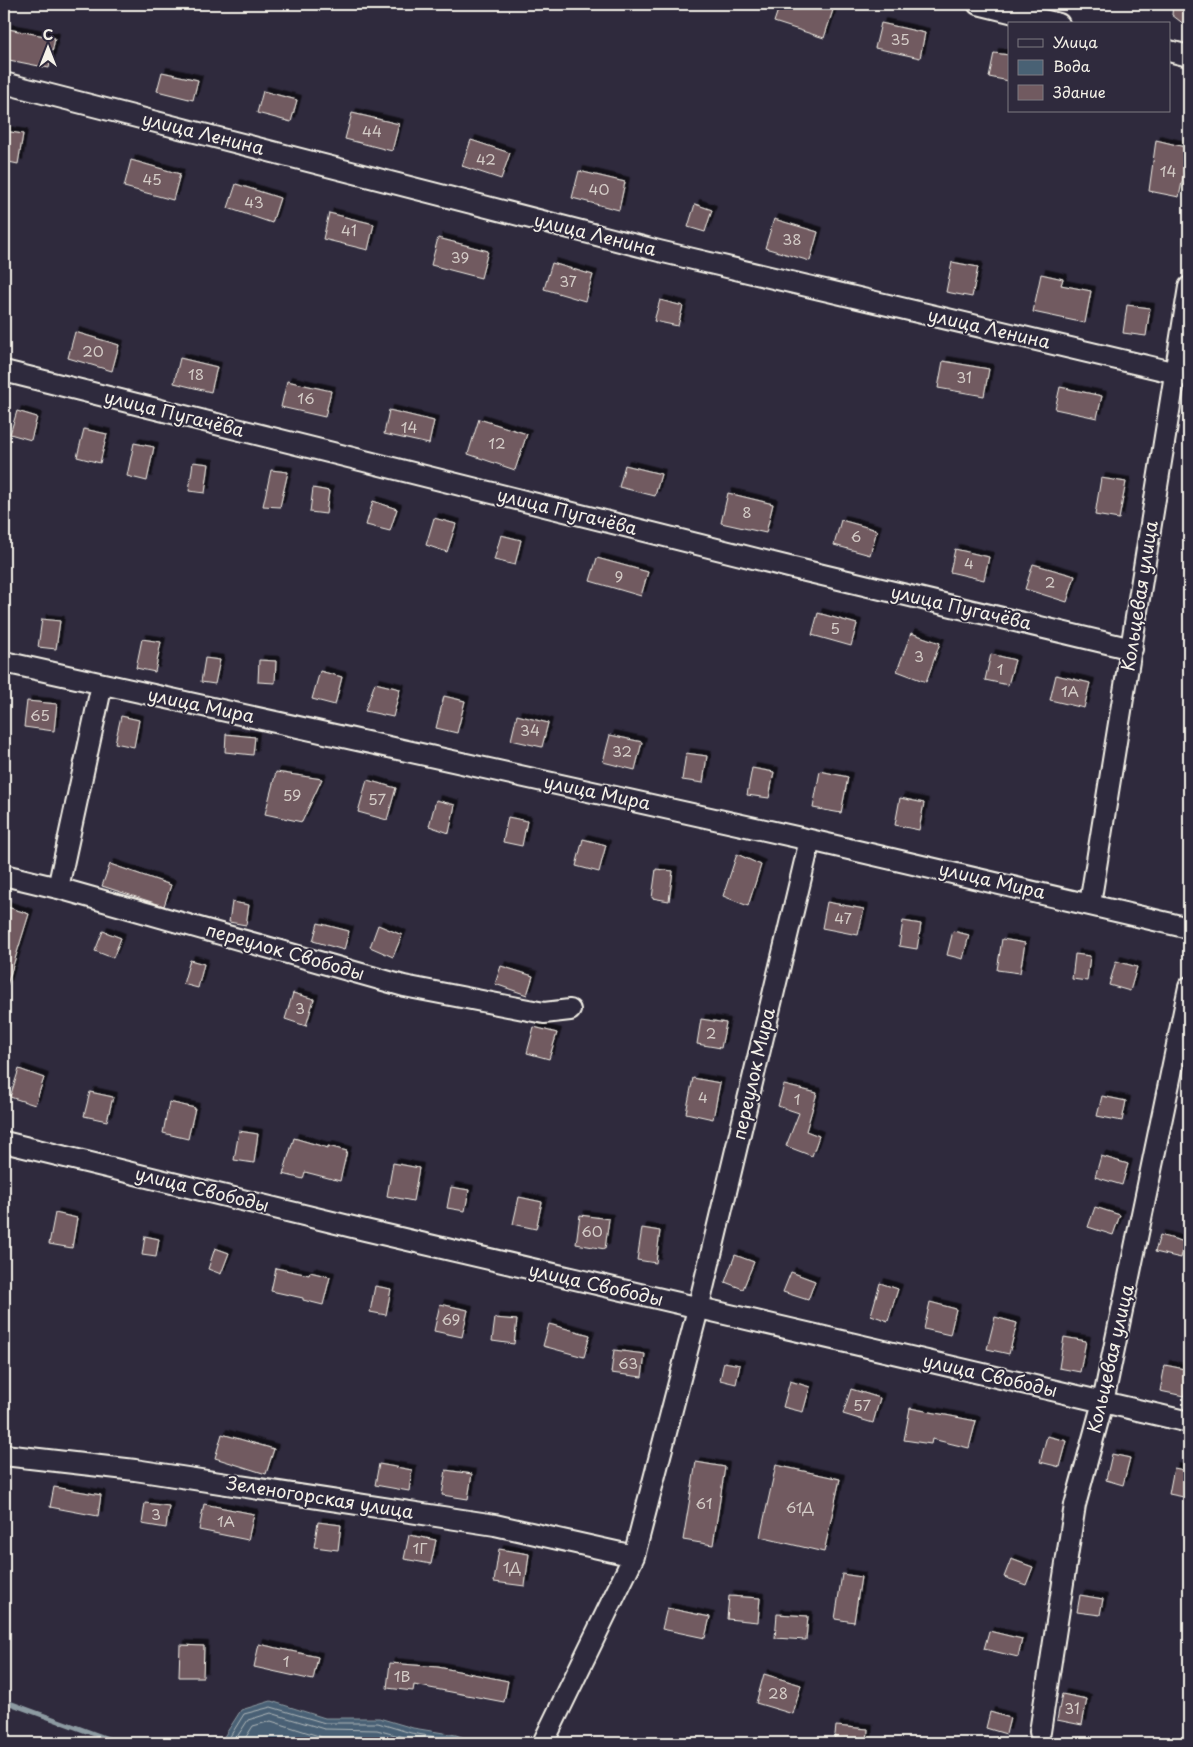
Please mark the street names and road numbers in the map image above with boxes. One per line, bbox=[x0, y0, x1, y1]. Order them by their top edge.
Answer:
street label: улица Ленина bbox=[139, 104, 268, 161]
street label: улица Ленина bbox=[531, 205, 660, 262]
street label: улица Ленина bbox=[925, 300, 1054, 355]
street label: улица Пугачёва bbox=[101, 382, 248, 443]
street label: улица Пугачёва bbox=[494, 480, 641, 541]
street label: Кольцевая улица bbox=[1113, 518, 1164, 673]
street label: улица Пугачёва bbox=[888, 577, 1035, 636]
street label: улица Мира bbox=[145, 680, 258, 729]
street label: улица Мира bbox=[541, 767, 654, 816]
street label: улица Мира bbox=[936, 854, 1049, 905]
street label: переулок Свободы bbox=[203, 915, 368, 986]
street label: переулок Мира bbox=[724, 1004, 781, 1142]
street label: улица Свободы bbox=[133, 1159, 272, 1218]
street label: улица Свободы bbox=[526, 1255, 666, 1312]
street label: Кольцевая улица bbox=[1079, 1281, 1140, 1436]
street label: улица Свободы bbox=[920, 1346, 1060, 1403]
street label: Зеленогорская улица bbox=[225, 1468, 416, 1525]

